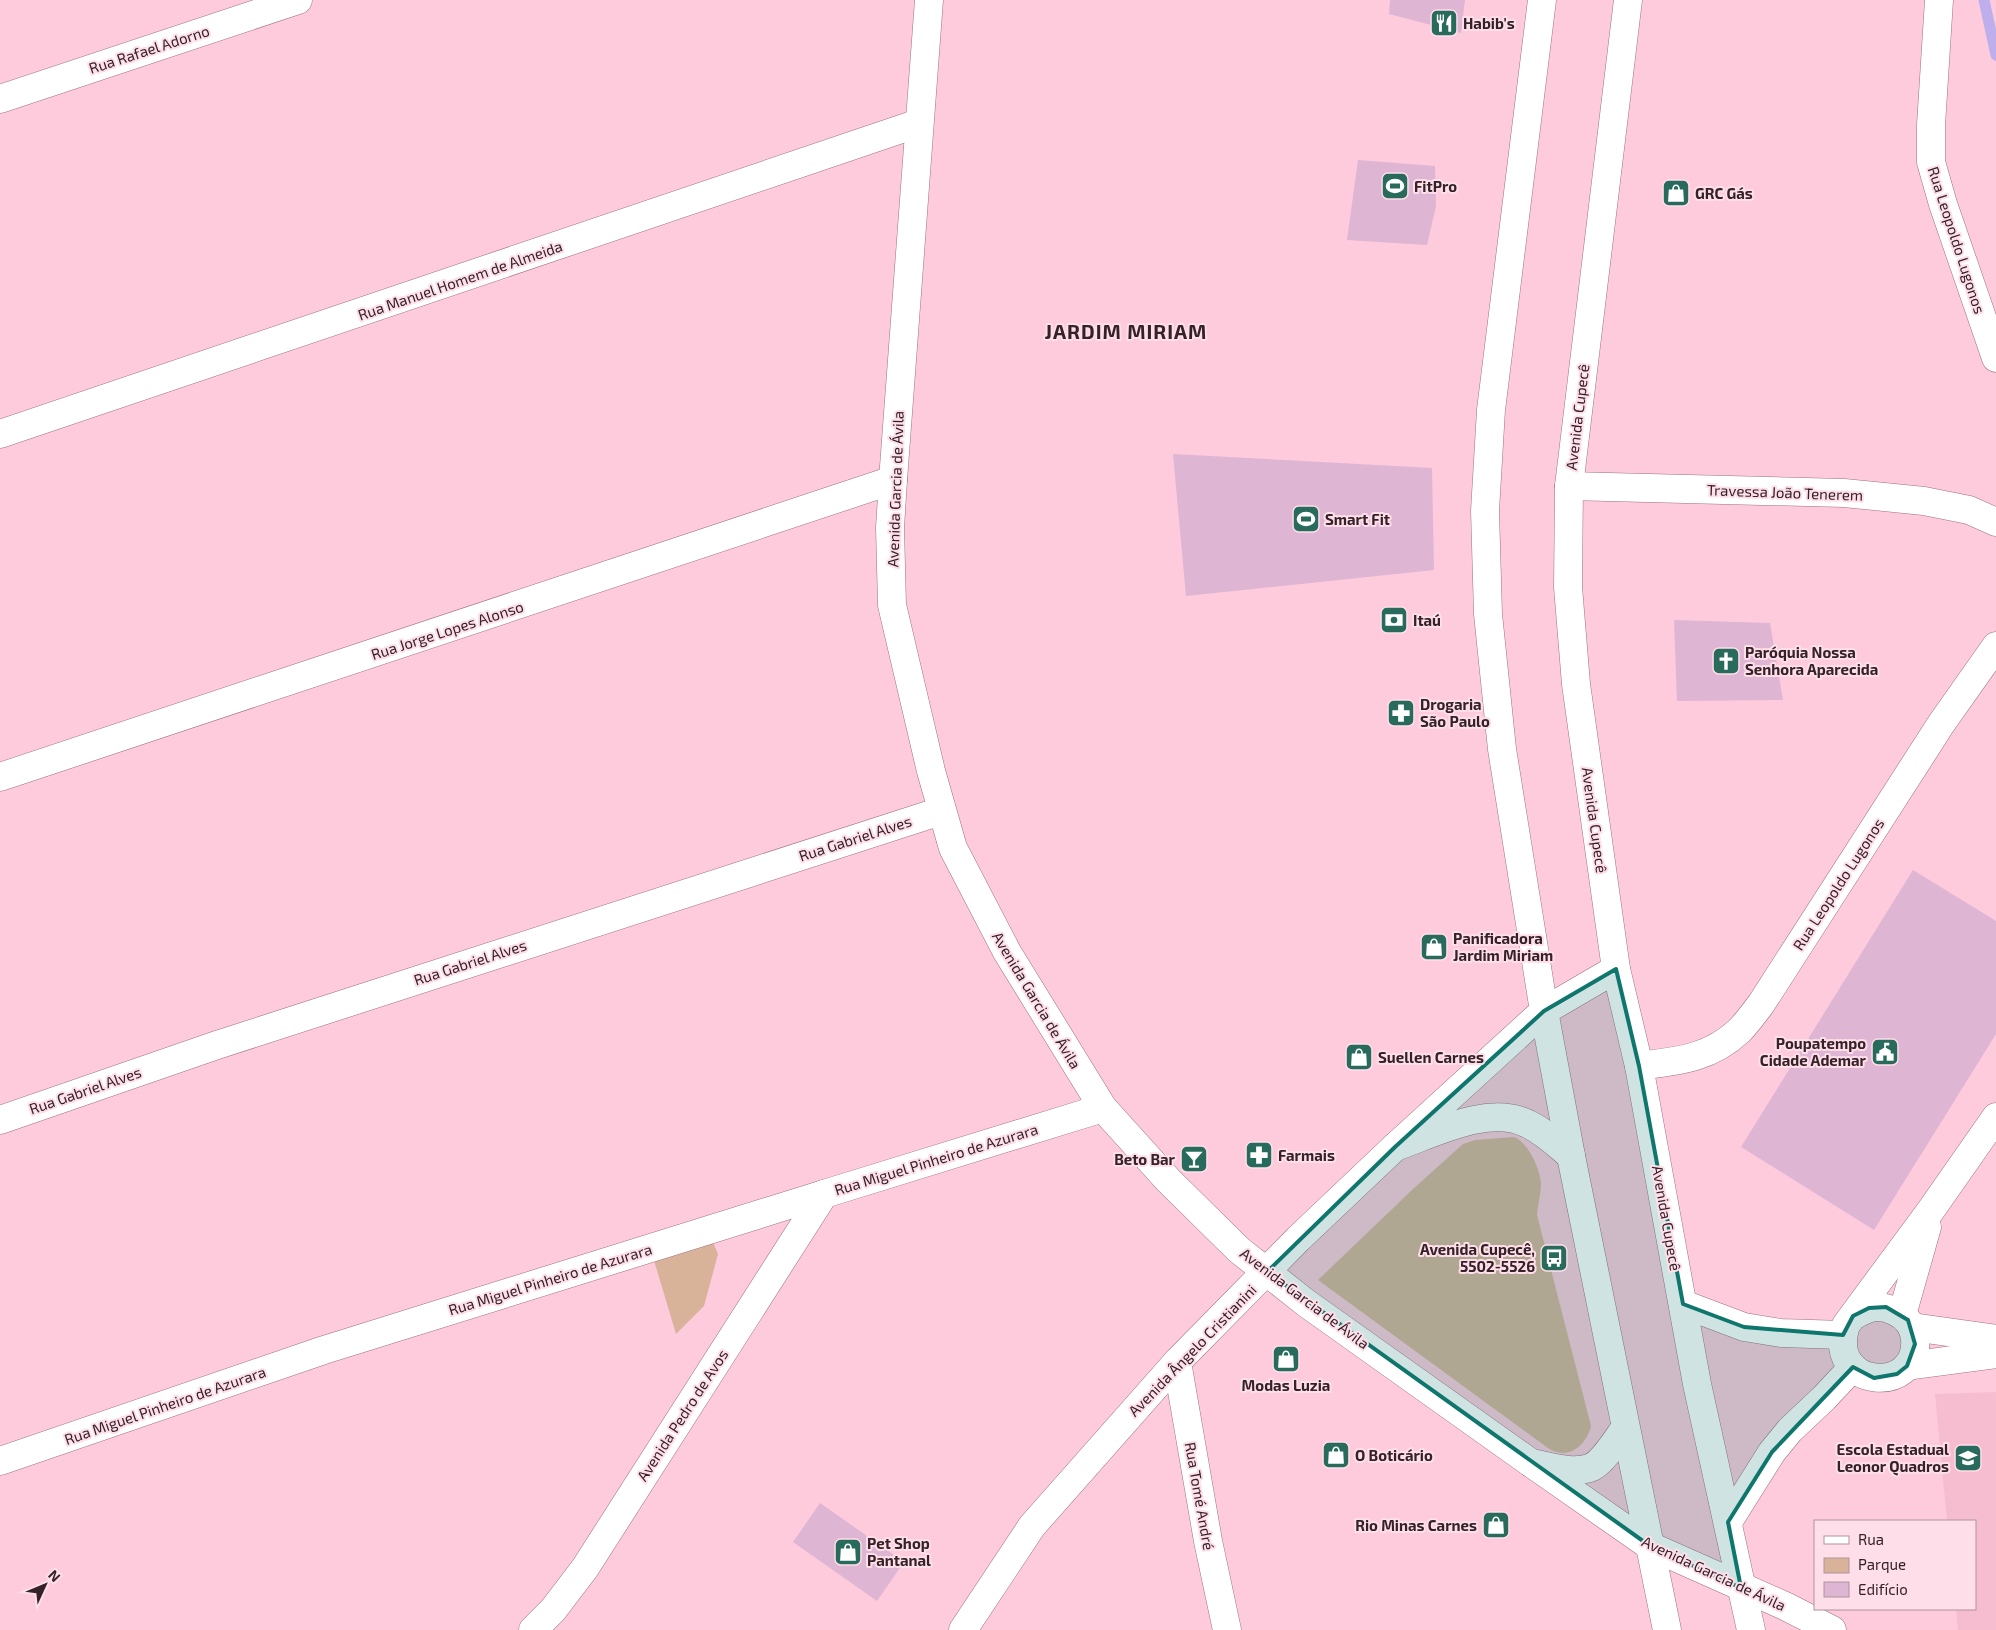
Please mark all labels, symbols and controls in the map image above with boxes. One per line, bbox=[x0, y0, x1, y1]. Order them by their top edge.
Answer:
restaurant icon: Habib's bbox=[1429, 8, 1459, 38]
place label: Habib's bbox=[1463, 14, 1515, 32]
street label: Rua Rafael Adorno bbox=[86, 21, 212, 77]
street label: Rua Leopoldo Lugonos bbox=[1925, 164, 1989, 316]
sports icon: FitPro bbox=[1380, 171, 1410, 201]
place label: FitPro bbox=[1414, 177, 1457, 195]
shop icon: GRC Gás bbox=[1661, 178, 1691, 208]
place label: GRC Gás bbox=[1695, 184, 1753, 202]
street label: Rua Manuel Homem de Almeida bbox=[355, 237, 565, 323]
district label: JARDIM MIRIAM bbox=[1045, 319, 1207, 343]
street label: Avenida Cupecê bbox=[1562, 363, 1592, 471]
street label: Avenida Garcia de Ávila bbox=[883, 410, 907, 568]
street label: Travessa João Tenerem bbox=[1707, 480, 1863, 504]
sports icon: Smart Fit bbox=[1291, 504, 1321, 534]
place label: Smart Fit bbox=[1325, 510, 1390, 528]
street label: Rua Jorge Lopes Alonso bbox=[369, 597, 525, 663]
bank icon: Itaú bbox=[1379, 605, 1409, 635]
place label: Itaú bbox=[1413, 611, 1441, 629]
place label: Paróquia Nossa Senhora Aparecida bbox=[1745, 643, 1878, 678]
church icon: Paróquia Nossa Senhora Aparecida bbox=[1711, 646, 1741, 676]
place label: Drogaria São Paulo bbox=[1420, 695, 1490, 730]
pharmacy icon: Drogaria São Paulo bbox=[1386, 698, 1416, 728]
street label: Avenida Cupecê bbox=[1579, 766, 1611, 874]
street label: Rua Gabriel Alves bbox=[796, 811, 914, 865]
street label: Rua Leopoldo Lugonos bbox=[1789, 815, 1887, 953]
street label: Avenida Garcia de Ávila bbox=[989, 928, 1085, 1072]
place label: Panificadora Jardim Miriam bbox=[1453, 929, 1553, 964]
shop icon: Panificadora Jardim Miriam bbox=[1419, 932, 1449, 962]
street label: Rua Gabriel Alves bbox=[411, 935, 529, 989]
place label: Poupatempo Cidade Ademar bbox=[1760, 1034, 1867, 1069]
public building icon: Poupatempo Cidade Ademar bbox=[1870, 1037, 1900, 1067]
shop icon: Suellen Carnes bbox=[1344, 1042, 1374, 1072]
place label: Suellen Carnes bbox=[1378, 1048, 1484, 1066]
street label: Rua Gabriel Alves bbox=[27, 1062, 143, 1118]
street label: Rua Miguel Pinheiro de Azurara bbox=[832, 1119, 1040, 1199]
pharmacy icon: Farmais bbox=[1244, 1140, 1274, 1170]
bar icon: Beto Bar bbox=[1179, 1144, 1209, 1174]
place label: Farmais bbox=[1278, 1146, 1335, 1164]
place label: Beto Bar bbox=[1114, 1150, 1176, 1168]
street label: Avenida Cupecê bbox=[1649, 1164, 1685, 1272]
street label: Rua Miguel Pinheiro de Azurara bbox=[446, 1239, 654, 1319]
place label: Avenida Cupecê, 5502-5526 bbox=[1420, 1240, 1535, 1275]
bus stop icon: Avenida Cupecê, 5502-5526 bbox=[1539, 1243, 1569, 1273]
street label: Avenida Garcia de Ávila bbox=[1237, 1244, 1373, 1352]
street label: Avenida Ângelo Cristianini bbox=[1124, 1280, 1260, 1420]
shop icon: Modas Luzia bbox=[1271, 1344, 1301, 1374]
street label: Avenida Pedro de Avos bbox=[633, 1346, 731, 1484]
street label: Rua Miguel Pinheiro de Azurara bbox=[62, 1362, 268, 1448]
place label: Modas Luzia bbox=[1242, 1376, 1330, 1394]
shop icon: O Boticário bbox=[1321, 1440, 1351, 1470]
place label: Escola Estadual Leonor Quadros bbox=[1837, 1440, 1949, 1476]
street label: Rua Tomé André bbox=[1182, 1441, 1218, 1551]
school or university icon: Escola Estadual Leonor Quadros bbox=[1953, 1443, 1983, 1473]
place label: O Boticário bbox=[1355, 1446, 1433, 1464]
shop icon: Rio Minas Carnes bbox=[1481, 1510, 1511, 1540]
place label: Rio Minas Carnes bbox=[1355, 1516, 1477, 1534]
legend bbox=[1814, 1520, 1976, 1610]
text: Rua bbox=[1858, 1530, 1884, 1548]
street label: Avenida Garcia de Ávila bbox=[1639, 1532, 1789, 1614]
place label: Pet Shop Pantanal bbox=[867, 1534, 931, 1569]
shop icon: Pet Shop Pantanal bbox=[833, 1537, 863, 1567]
text: Parque bbox=[1858, 1555, 1906, 1573]
north arrow bbox=[20, 1560, 70, 1610]
text: N bbox=[45, 1566, 64, 1585]
text: Edifício bbox=[1858, 1580, 1908, 1598]

